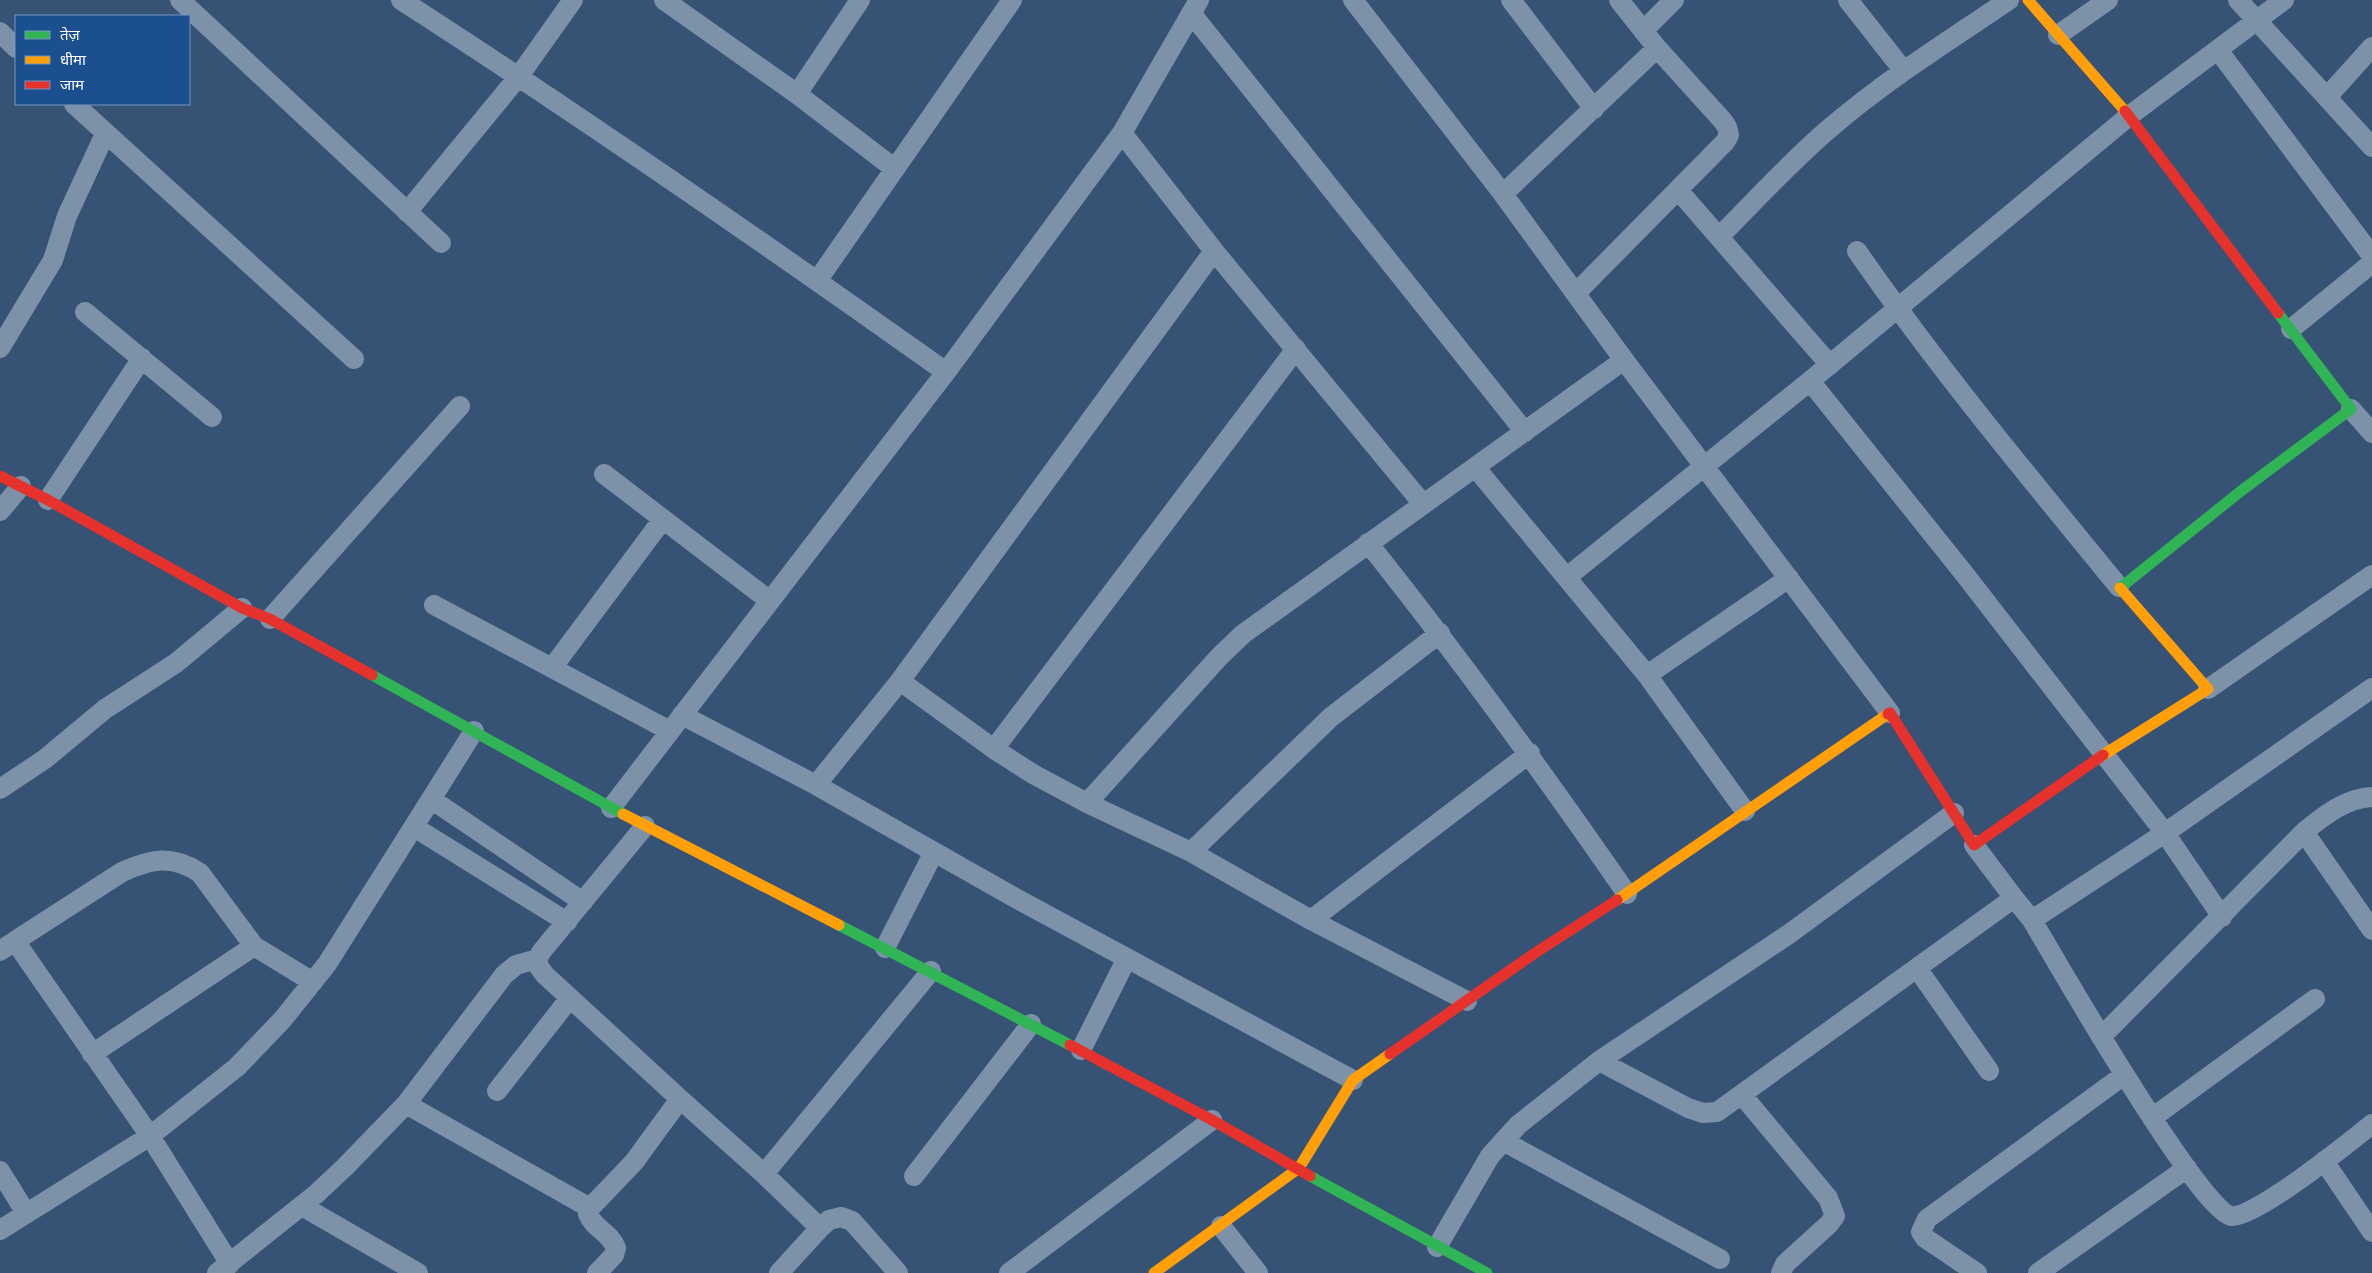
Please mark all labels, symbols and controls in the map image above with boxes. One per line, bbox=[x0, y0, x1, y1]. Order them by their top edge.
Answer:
legend bbox=[15, 15, 190, 105]
text: तेज़ bbox=[60, 25, 81, 44]
text: धीमा bbox=[60, 50, 87, 69]
text: जाम bbox=[60, 75, 85, 94]

